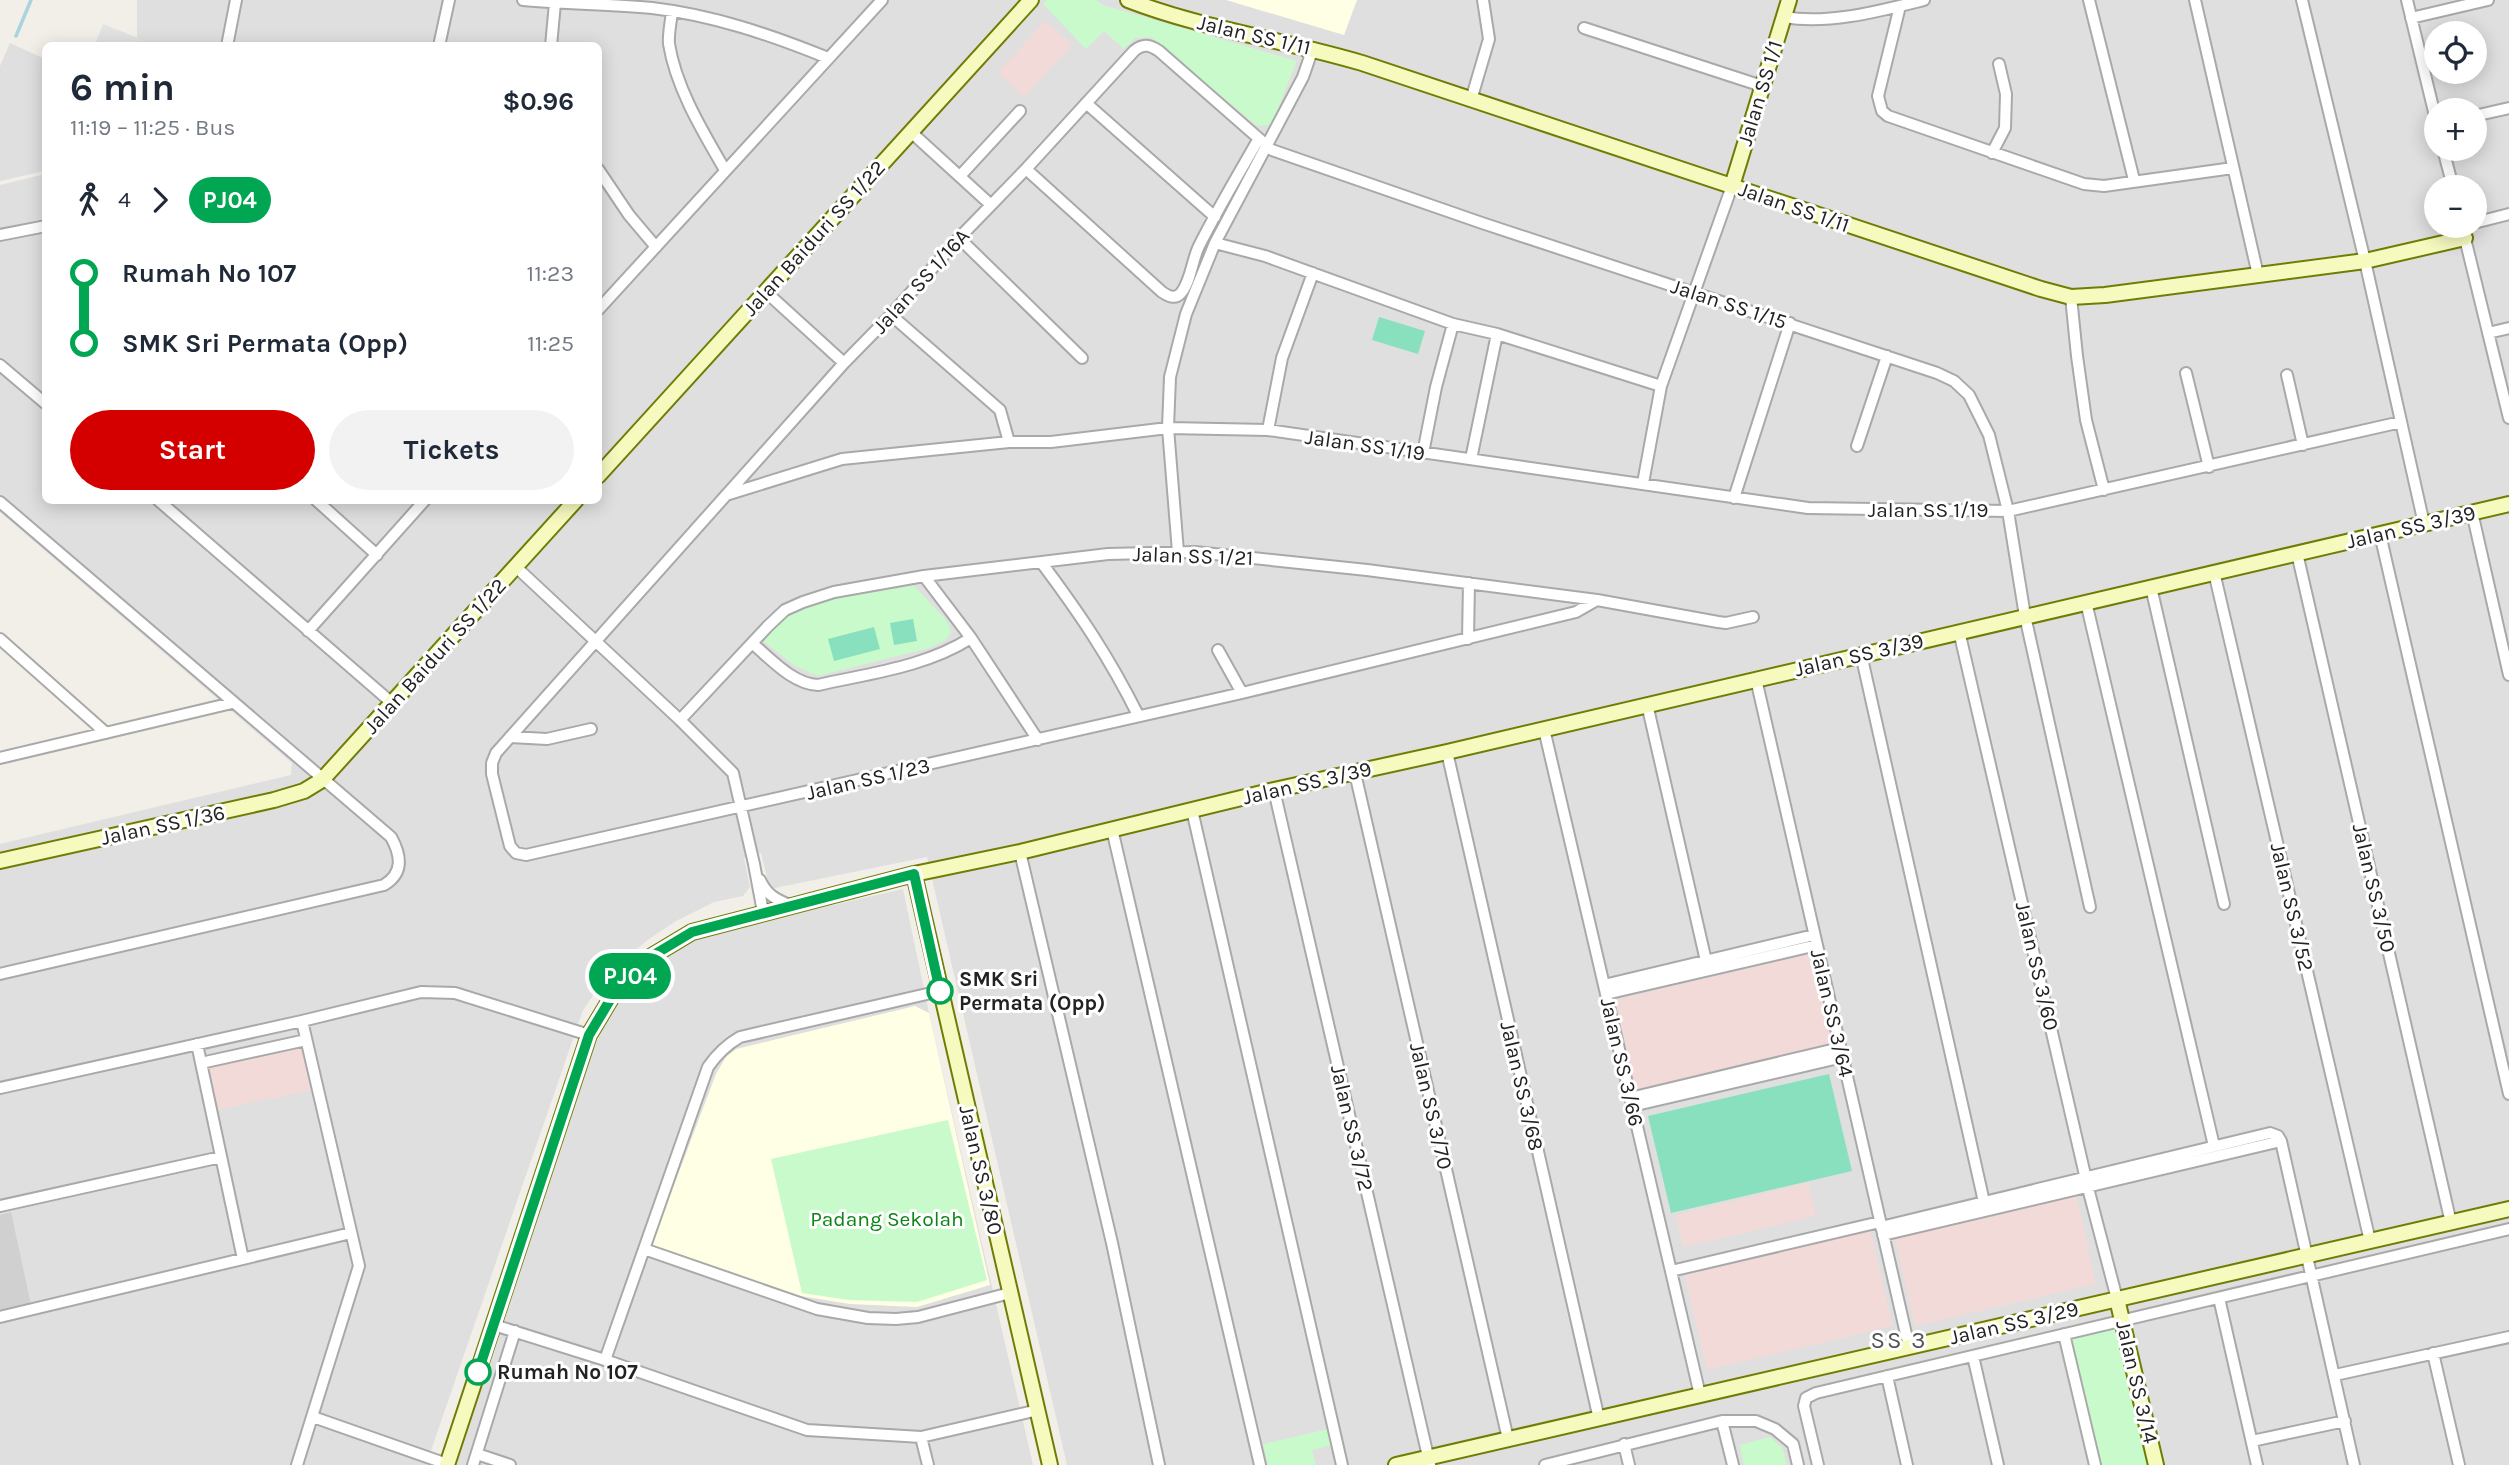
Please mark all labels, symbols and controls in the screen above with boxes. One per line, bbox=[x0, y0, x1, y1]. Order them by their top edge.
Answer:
street label: Jalan SS 1/11 bbox=[1195, 10, 1313, 60]
map controls bbox=[2424, 21, 2487, 238]
button: locate bbox=[2424, 21, 2487, 84]
street label: Jalan SS 1/1 bbox=[1733, 38, 1787, 148]
text: 6 min bbox=[70, 65, 175, 110]
text: $0.96 bbox=[502, 86, 574, 117]
button: + bbox=[2424, 98, 2487, 161]
text: 11:19 – 11:25 · Bus bbox=[70, 114, 235, 141]
street label: Jalan Baiduri SS 1/22 bbox=[738, 155, 890, 321]
button: − bbox=[2424, 175, 2487, 238]
street label: Jalan SS 1/11 bbox=[1736, 177, 1852, 237]
icon: walk bbox=[70, 181, 108, 219]
icon: forward bbox=[141, 181, 179, 219]
text: 4 bbox=[118, 186, 131, 213]
text: PJ04 bbox=[203, 186, 257, 214]
street label: Jalan SS 1/16A bbox=[868, 224, 974, 338]
text: Rumah No 107 bbox=[122, 258, 296, 289]
text: 11:23 bbox=[527, 260, 574, 287]
street label: Jalan SS 1/15 bbox=[1668, 274, 1790, 334]
text: SMK Sri Permata (Opp) bbox=[122, 328, 408, 359]
text: 11:25 bbox=[527, 330, 574, 357]
button: Start bbox=[70, 410, 315, 490]
button: Tickets bbox=[329, 410, 574, 490]
street label: Jalan SS 1/19 bbox=[1304, 425, 1426, 465]
street label: Jalan SS 1/19 bbox=[1868, 498, 1988, 522]
street label: Jalan SS 3/39 bbox=[2344, 501, 2478, 553]
street label: Jalan SS 1/21 bbox=[1132, 542, 1254, 570]
street label: Jalan Baiduri SS 1/22 bbox=[359, 573, 511, 739]
street label: Jalan SS 3/39 bbox=[1792, 629, 1926, 681]
street label: Jalan SS 1/23 bbox=[804, 753, 932, 805]
street label: Jalan SS 3/39 bbox=[1240, 757, 1374, 809]
street label: Jalan SS 1/36 bbox=[99, 800, 227, 850]
street label: Jalan SS 3/50 bbox=[2348, 821, 2400, 955]
street label: Jalan SS 3/52 bbox=[2266, 840, 2318, 974]
street label: Jalan SS 3/60 bbox=[2011, 899, 2063, 1033]
street label: Jalan SS 3/64 bbox=[1806, 947, 1858, 1080]
line badge: PJ04 bbox=[581, 953, 679, 999]
text: PJ04 bbox=[603, 962, 657, 990]
place label: SMK Sri Permata (Opp) bbox=[959, 967, 1105, 1015]
marker: SMK Sri Permata (Opp) bbox=[927, 978, 953, 1004]
street label: Jalan SS 3/66 bbox=[1596, 995, 1648, 1129]
street label: Jalan SS 3/68 bbox=[1495, 1019, 1549, 1153]
street label: Jalan SS 3/70 bbox=[1405, 1040, 1457, 1172]
street label: Jalan SS 3/72 bbox=[1326, 1062, 1378, 1194]
street label: Jalan SS 3/80 bbox=[954, 1103, 1008, 1237]
park label: Padang Sekolah bbox=[810, 1207, 964, 1231]
street label: Jalan SS 3/29 bbox=[1947, 1297, 2081, 1349]
street label: Jalan SS 3/14 bbox=[2111, 1318, 2163, 1446]
district label: SS 3 bbox=[1871, 1326, 1927, 1354]
marker: Rumah No 107 bbox=[465, 1359, 491, 1385]
place label: Rumah No 107 bbox=[497, 1360, 638, 1384]

